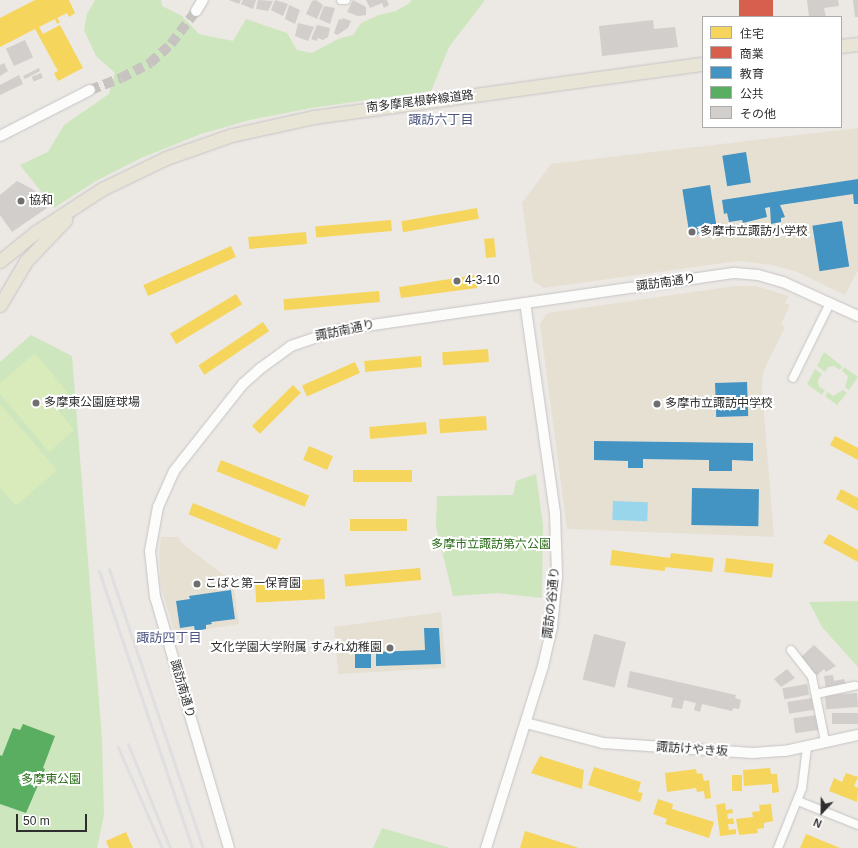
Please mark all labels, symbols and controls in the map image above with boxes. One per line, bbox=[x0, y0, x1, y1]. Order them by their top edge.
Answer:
legend bbox=[702, 16, 842, 128]
text: 住宅 bbox=[740, 27, 764, 41]
text: 商業 bbox=[740, 47, 764, 61]
text: 教育 bbox=[740, 67, 764, 81]
text: 公共 bbox=[740, 87, 764, 101]
street label: 南多摩尾根幹線道路 bbox=[366, 88, 474, 116]
text: その他 bbox=[740, 107, 776, 121]
district label: 諏訪六丁目 bbox=[409, 112, 473, 128]
place label: 協和 bbox=[29, 194, 53, 208]
marker: 協和 bbox=[16, 196, 26, 206]
place label: 多摩市立諏訪小学校 bbox=[700, 225, 808, 239]
marker: 多摩市立諏訪小学校 bbox=[687, 227, 697, 237]
street label: 諏訪南通り bbox=[635, 272, 697, 294]
place label: 4-3-10 bbox=[465, 274, 500, 288]
marker: 4-3-10 bbox=[452, 276, 462, 286]
street label: 諏訪南通り bbox=[314, 318, 376, 344]
place label: 多摩東公園庭球場 bbox=[44, 396, 140, 410]
place label: 多摩市立諏訪中学校 bbox=[665, 397, 773, 411]
marker: 多摩東公園庭球場 bbox=[31, 398, 41, 408]
marker: 多摩市立諏訪中学校 bbox=[652, 399, 662, 409]
park label: 多摩市立諏訪第六公園 bbox=[431, 538, 551, 552]
street label: 諏訪の谷通り bbox=[541, 566, 563, 640]
place label: こばと第一保育園 bbox=[205, 577, 301, 591]
marker: こばと第一保育園 bbox=[192, 579, 202, 589]
district label: 諏訪四丁目 bbox=[137, 630, 201, 646]
place label: 文化学園大学附属 すみれ幼稚園 bbox=[211, 641, 382, 655]
marker: 文化学園大学附属 すみれ幼稚園 bbox=[385, 643, 395, 653]
street label: 諏訪南通り bbox=[167, 658, 197, 720]
street label: 諏訪けやき坂 bbox=[656, 740, 728, 760]
park label: 多摩東公園 bbox=[21, 773, 81, 787]
north arrow bbox=[802, 792, 842, 832]
scale bar bbox=[18, 806, 89, 832]
text: 50 m bbox=[23, 814, 50, 828]
text: N bbox=[812, 816, 823, 830]

